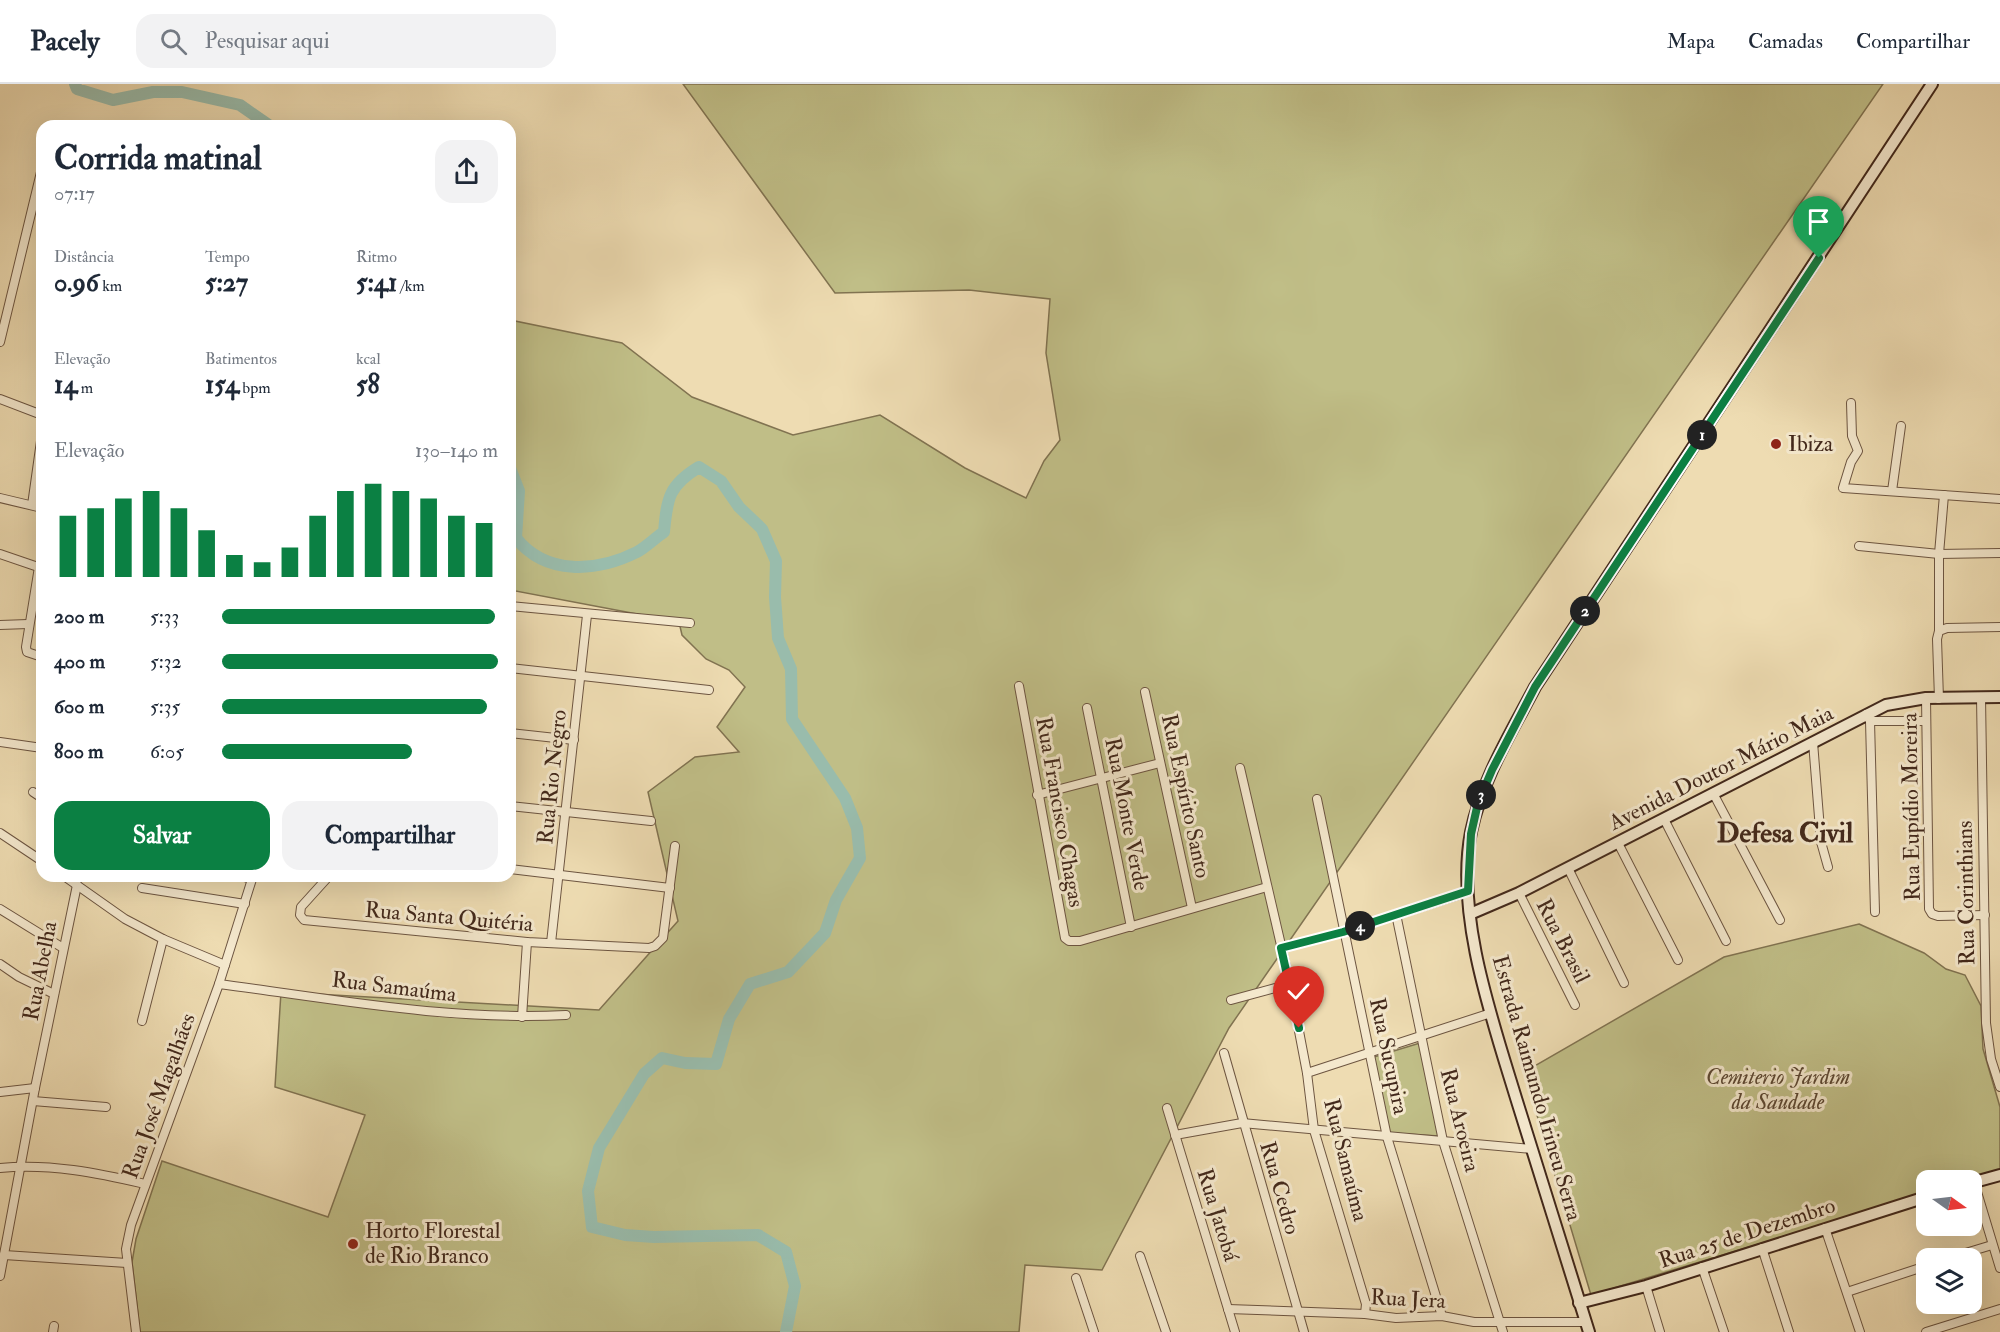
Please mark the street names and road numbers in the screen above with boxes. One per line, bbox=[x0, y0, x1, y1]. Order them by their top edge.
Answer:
street label: Avenida Doutor Mário Maia bbox=[1603, 699, 1839, 837]
street label: Rua Rio Negro bbox=[531, 708, 573, 846]
street label: Rua Espírito Santo bbox=[1154, 711, 1217, 881]
street label: Rua Eupídio Moreira bbox=[1895, 712, 1928, 901]
street label: Rua Francisco Chagas bbox=[1029, 715, 1091, 909]
street label: Rua Monte Verde bbox=[1098, 735, 1156, 893]
street label: Rua Corinthians bbox=[1951, 820, 1981, 966]
street label: Rua Brasil bbox=[1530, 894, 1596, 988]
street label: Rua Santa Quitéria bbox=[364, 896, 535, 938]
street label: Rua Abelha bbox=[17, 918, 64, 1023]
street label: Estrada Raimundo Irineu Serra bbox=[1486, 952, 1589, 1225]
street label: Rua Samaúma bbox=[330, 965, 459, 1009]
street label: Rua Sucupira bbox=[1362, 995, 1415, 1118]
street label: Rua José Magalhães bbox=[116, 1009, 202, 1183]
street label: Rua Aroeira bbox=[1434, 1065, 1487, 1176]
street label: Rua Samaúma bbox=[1317, 1096, 1375, 1225]
street label: Rua Cedro bbox=[1253, 1138, 1307, 1238]
street label: Rua Jatobá bbox=[1191, 1165, 1246, 1266]
street label: Rua 25 de Dezembro bbox=[1655, 1191, 1839, 1275]
street label: Rua Jera bbox=[1370, 1283, 1447, 1315]

